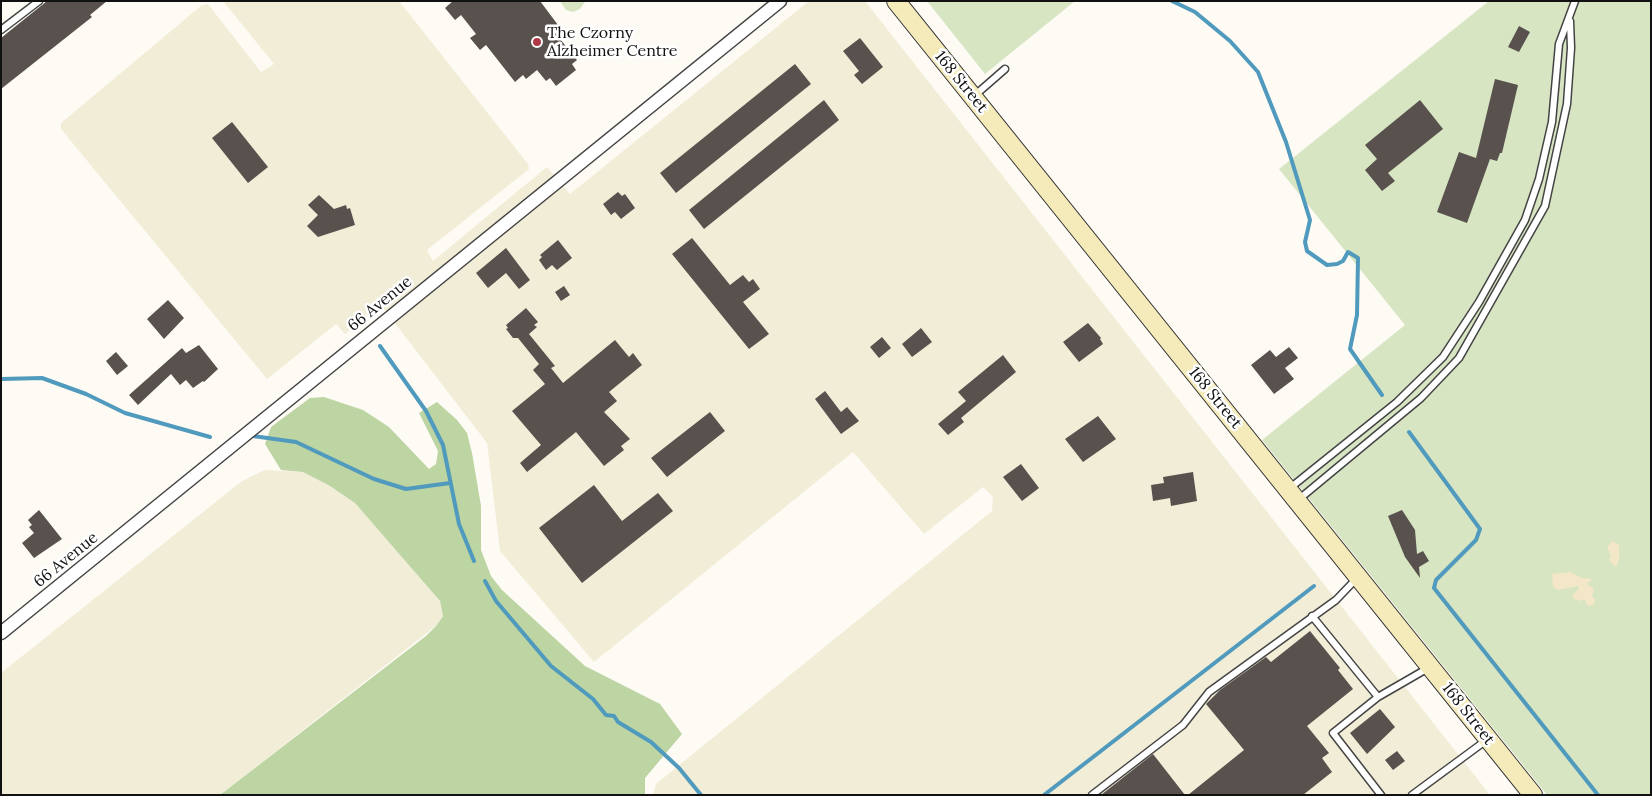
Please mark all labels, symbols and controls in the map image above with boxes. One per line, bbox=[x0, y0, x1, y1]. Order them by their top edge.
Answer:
place label: The Czorny Alzheimer Centre bbox=[547, 23, 678, 61]
marker: The Czorny Alzheimer Centre bbox=[531, 36, 543, 48]
street label: 168 Street bbox=[930, 47, 992, 117]
street label: 66 Avenue bbox=[344, 272, 416, 336]
street label: 168 Street bbox=[1184, 363, 1246, 433]
street label: 66 Avenue bbox=[30, 528, 102, 592]
street label: 168 Street bbox=[1438, 679, 1498, 749]

